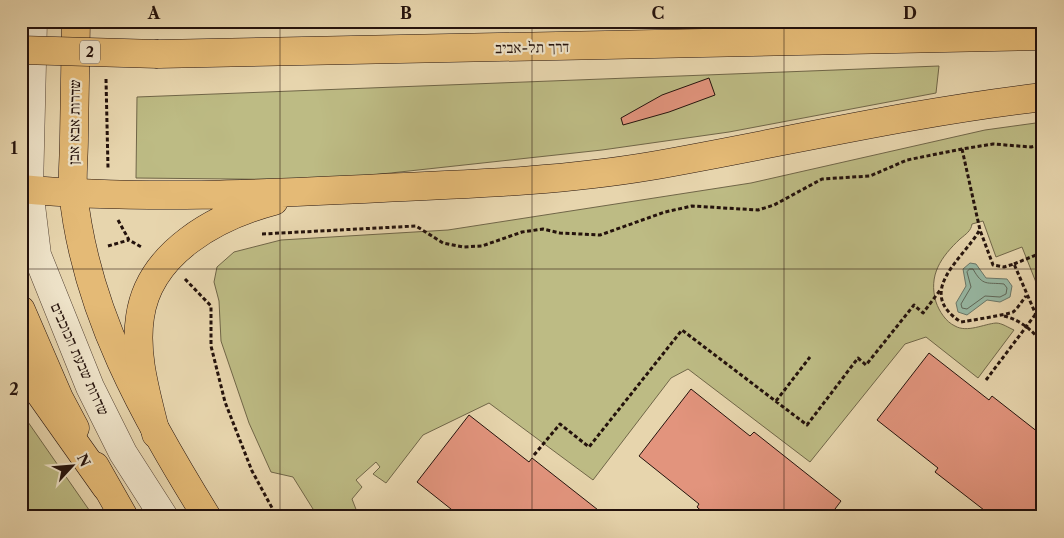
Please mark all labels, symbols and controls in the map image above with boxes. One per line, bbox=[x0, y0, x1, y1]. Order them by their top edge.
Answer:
text: A bbox=[147, 3, 161, 23]
text: B bbox=[400, 3, 412, 23]
text: C bbox=[652, 3, 664, 23]
text: D bbox=[903, 3, 917, 23]
street label: דרך תל-אביב bbox=[495, 37, 569, 57]
road number: 2 bbox=[80, 41, 100, 64]
street label: שדרות אבא אבן bbox=[64, 79, 84, 165]
text: 1 bbox=[10, 138, 18, 158]
street label: שדרות שבעת הכוכבים bbox=[47, 300, 113, 418]
text: 2 bbox=[9, 379, 19, 399]
north arrow bbox=[48, 440, 98, 490]
text: N bbox=[73, 451, 94, 470]

